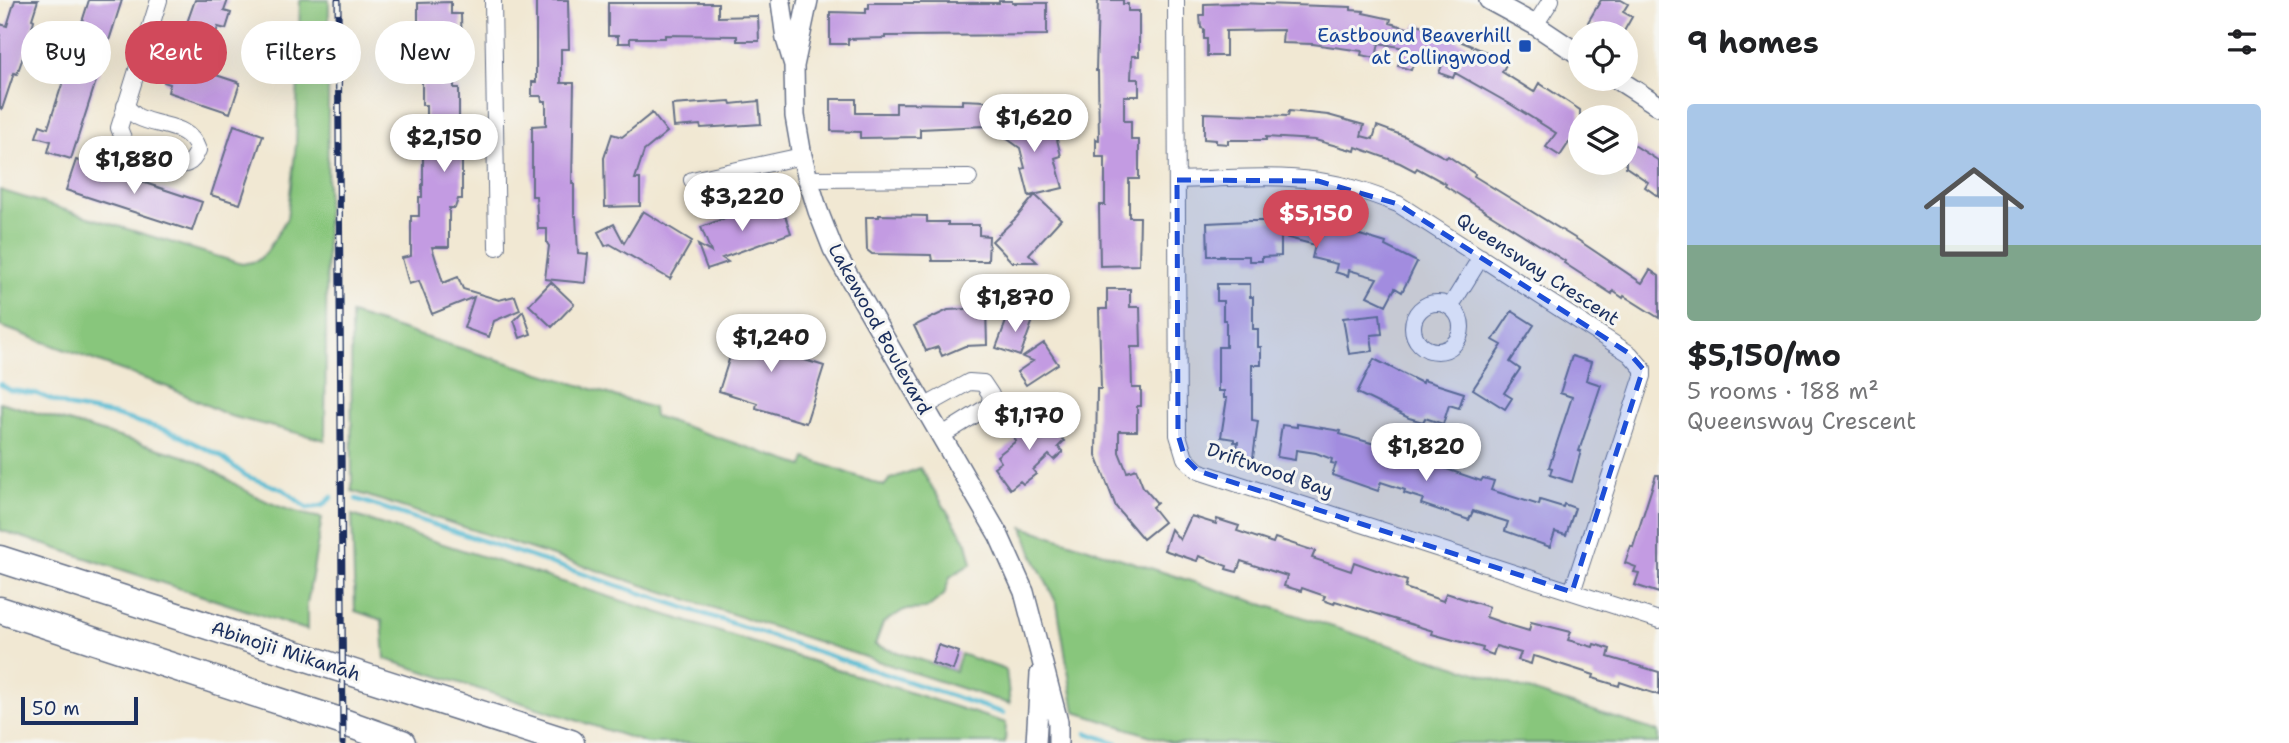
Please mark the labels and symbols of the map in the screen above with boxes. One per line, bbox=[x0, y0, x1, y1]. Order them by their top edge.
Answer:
place label: Eastbound Beaverhill at Collingwood bbox=[1317, 23, 1511, 70]
marker: Eastbound Beaverhill at Collingwood bbox=[1517, 38, 1533, 54]
pin: $1,620 bbox=[977, 94, 1091, 154]
pin: $2,150 bbox=[387, 114, 501, 174]
pin: $1,880 bbox=[77, 136, 191, 196]
pin: $3,220 bbox=[685, 174, 799, 233]
pin: $5,150 bbox=[1259, 190, 1373, 250]
street label: Queensway Crescent bbox=[1452, 207, 1624, 331]
street label: Lakewood Boulevard bbox=[823, 239, 937, 419]
pin: $1,870 bbox=[958, 274, 1072, 334]
pin: $1,240 bbox=[714, 314, 828, 374]
pin: $1,170 bbox=[972, 392, 1086, 452]
pin: $1,820 bbox=[1369, 424, 1483, 483]
street label: Driftwood Bay bbox=[1203, 437, 1337, 503]
street label: Abinojii Mikanah bbox=[208, 615, 364, 687]
scale bar bbox=[21, 694, 138, 726]

